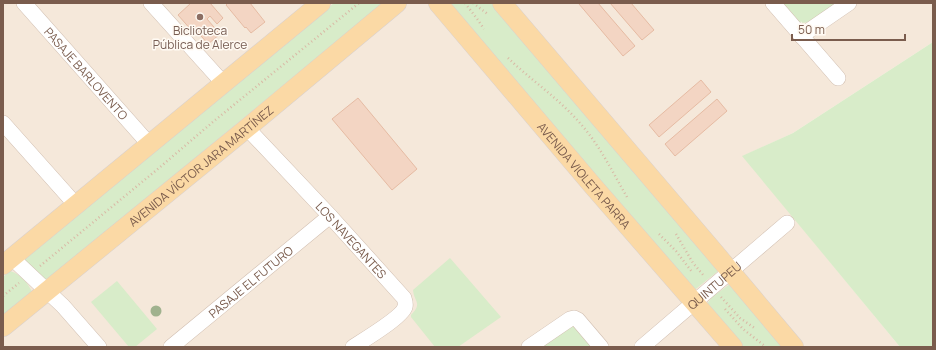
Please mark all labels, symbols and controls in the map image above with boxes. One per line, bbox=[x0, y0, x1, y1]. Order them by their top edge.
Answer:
marker: Biclioteca Pública de Alerce bbox=[195, 12, 205, 22]
scale bar bbox=[792, 16, 905, 42]
text: 50 m bbox=[798, 21, 825, 38]
place label: Biclioteca Pública de Alerce bbox=[153, 22, 247, 53]
street label: PASAJE BARLOVENTO bbox=[41, 23, 132, 124]
street label: AVENIDA VÍCTOR JARA MARTÍNEZ bbox=[125, 101, 277, 230]
street label: AVENIDA VIOLETA PARRA bbox=[534, 118, 635, 233]
street label: LOS NAVEGANTES bbox=[312, 198, 391, 282]
street label: PASAJE EL FUTURO bbox=[205, 241, 297, 321]
street label: QUINTUPEU bbox=[683, 257, 745, 313]

